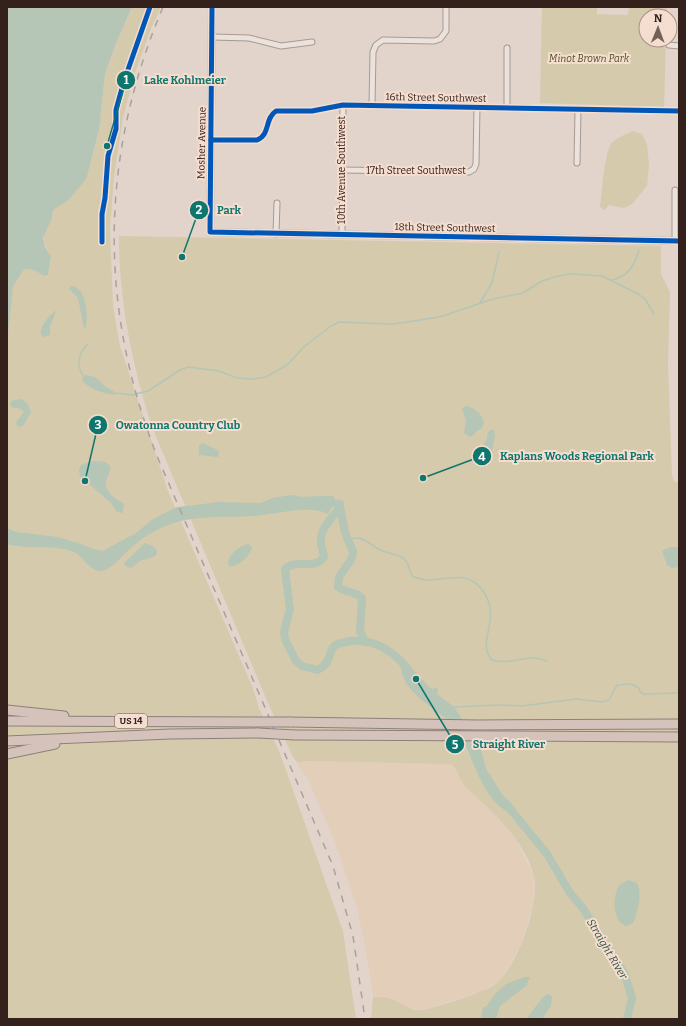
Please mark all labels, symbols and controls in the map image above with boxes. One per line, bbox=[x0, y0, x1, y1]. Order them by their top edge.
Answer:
north arrow bbox=[638, 8, 678, 48]
text: N bbox=[654, 12, 663, 25]
park label: Minot Brown Park bbox=[549, 53, 630, 65]
callout: Lake Kohlmeier bbox=[116, 69, 234, 92]
text: 1 bbox=[123, 73, 129, 87]
text: Lake Kohlmeier bbox=[144, 74, 227, 87]
street label: 16th Street Southwest bbox=[385, 91, 487, 105]
street label: Mosher Avenue bbox=[195, 107, 209, 179]
street label: 10th Avenue Southwest bbox=[336, 115, 348, 224]
street label: 17th Street Southwest bbox=[366, 165, 466, 177]
callout: Park bbox=[189, 198, 249, 221]
text: 2 bbox=[196, 203, 203, 217]
text: Park bbox=[217, 204, 242, 217]
street label: 18th Street Southwest bbox=[394, 221, 496, 235]
callout: Owatonna Country Club bbox=[88, 413, 248, 436]
text: 3 bbox=[95, 418, 102, 432]
text: Owatonna Country Club bbox=[116, 419, 241, 432]
callout: Kaplans Woods Regional Park bbox=[472, 445, 662, 468]
text: 4 bbox=[478, 450, 486, 464]
text: Kaplans Woods Regional Park bbox=[500, 450, 654, 463]
road number: US 14 bbox=[115, 714, 147, 728]
callout: Straight River bbox=[445, 733, 553, 756]
text: 5 bbox=[452, 738, 459, 752]
text: Straight River bbox=[473, 738, 546, 751]
water label: Straight River bbox=[584, 916, 630, 982]

